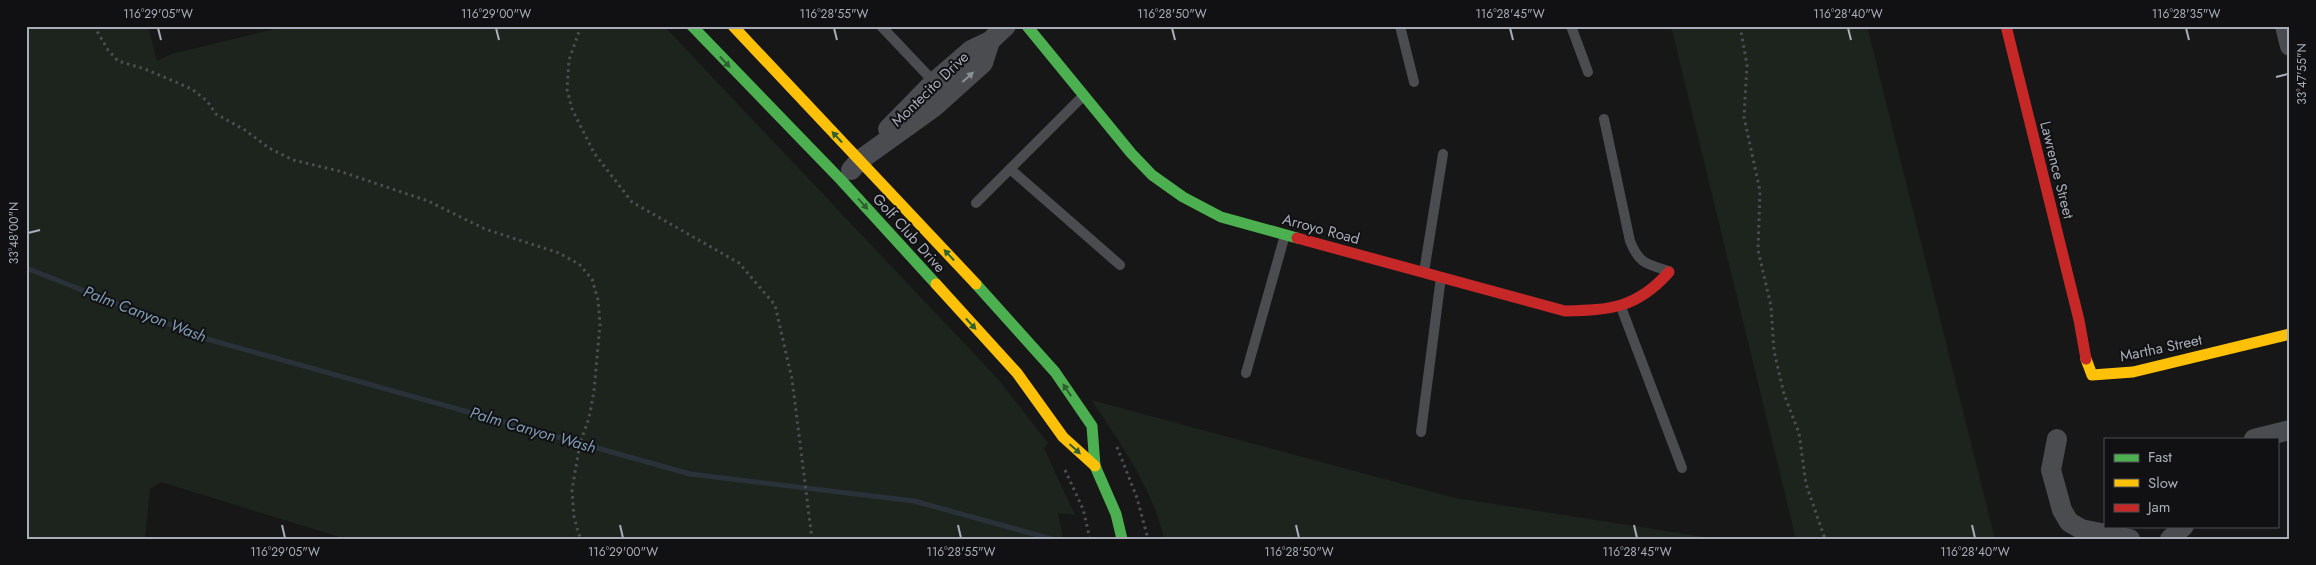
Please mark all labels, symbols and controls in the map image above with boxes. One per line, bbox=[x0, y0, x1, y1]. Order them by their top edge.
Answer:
text: 116°29'05"W bbox=[123, 5, 193, 23]
text: 116°29'00"W bbox=[461, 5, 531, 23]
text: 116°28'55"W bbox=[800, 5, 869, 23]
text: 116°28'50"W bbox=[1137, 5, 1207, 23]
text: 116°28'45"W bbox=[1475, 5, 1545, 23]
text: 116°28'40"W bbox=[1813, 5, 1883, 23]
text: 116°28'35"W bbox=[2152, 5, 2220, 23]
text: 33°47'55"N bbox=[2293, 43, 2311, 105]
street label: Montecito Drive bbox=[886, 46, 974, 132]
one-way arrow bbox=[719, 56, 731, 68]
one-way arrow bbox=[961, 71, 973, 83]
street label: Lawrence Street bbox=[2034, 119, 2080, 221]
one-way arrow bbox=[831, 131, 843, 143]
street label: Golf Club Drive bbox=[867, 188, 951, 278]
one-way arrow bbox=[857, 197, 868, 210]
text: 33°48'00"N bbox=[5, 202, 23, 264]
street label: Arroyo Road bbox=[1280, 208, 1362, 250]
one-way arrow bbox=[943, 250, 955, 262]
water label: Palm Canyon Wash bbox=[80, 280, 210, 348]
one-way arrow bbox=[965, 318, 977, 330]
street label: Martha Street bbox=[2118, 328, 2205, 367]
one-way arrow bbox=[1062, 384, 1072, 397]
water label: Palm Canyon Wash bbox=[467, 401, 599, 459]
legend bbox=[2104, 438, 2278, 528]
one-way arrow bbox=[1069, 443, 1081, 455]
text: Fast bbox=[2148, 446, 2172, 468]
text: Slow bbox=[2148, 472, 2179, 494]
text: Jam bbox=[2146, 496, 2171, 518]
text: 116°29'05"W bbox=[250, 543, 320, 561]
text: 116°29'00"W bbox=[588, 543, 658, 561]
text: 116°28'55"W bbox=[927, 543, 996, 561]
text: 116°28'50"W bbox=[1264, 543, 1334, 561]
text: 116°28'45"W bbox=[1602, 543, 1672, 561]
text: 116°28'40"W bbox=[1940, 543, 2010, 561]

